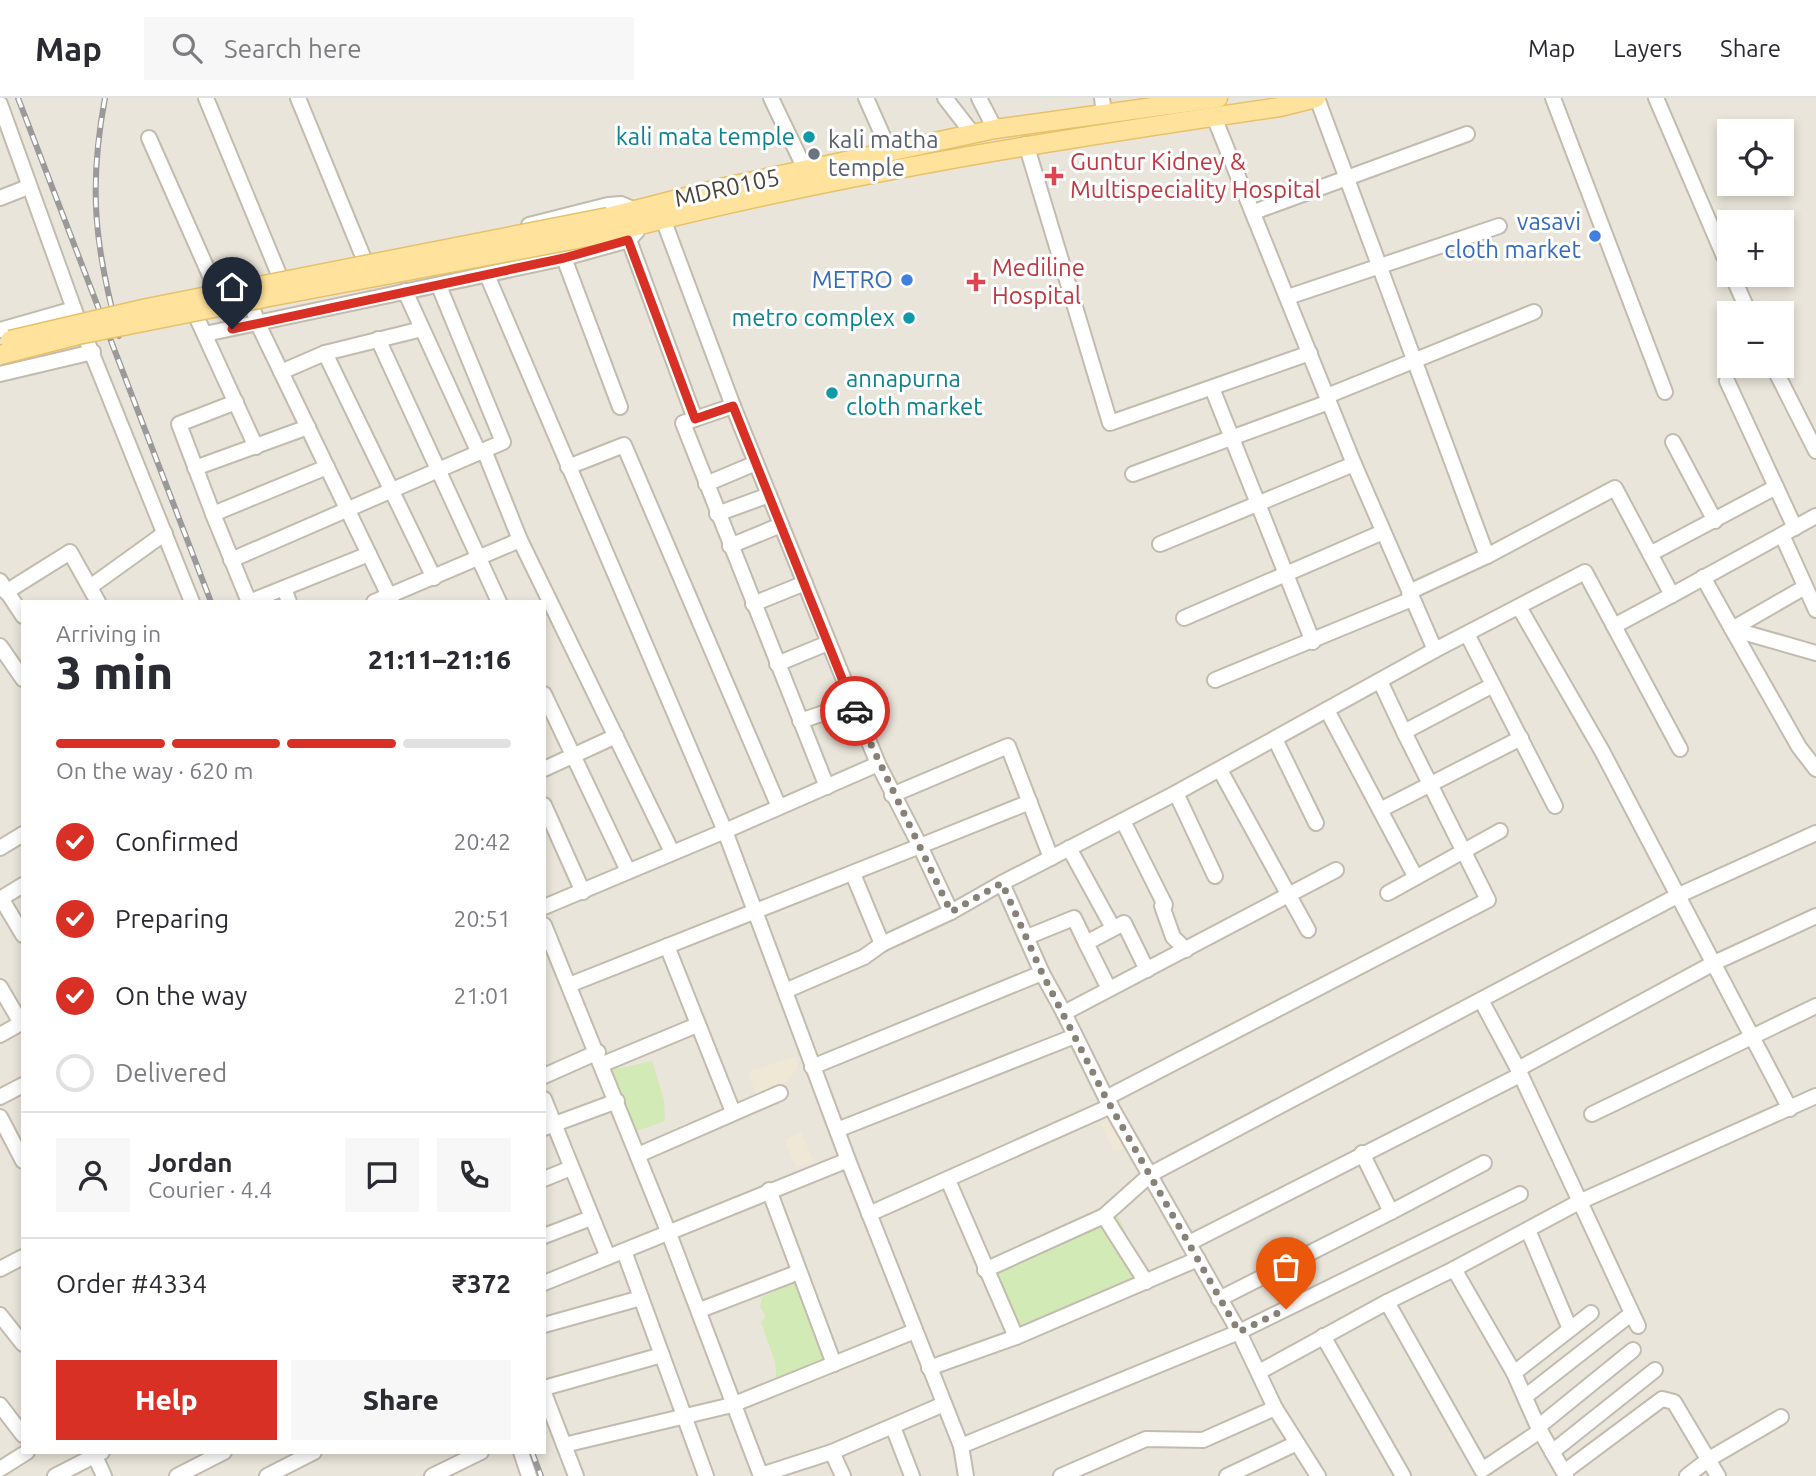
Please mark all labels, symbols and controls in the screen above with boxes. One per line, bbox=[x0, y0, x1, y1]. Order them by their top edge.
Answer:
search box bbox=[144, 17, 634, 80]
icon: search bbox=[168, 29, 206, 67]
text: Map bbox=[35, 30, 102, 67]
text: Search here bbox=[224, 34, 362, 63]
text: Map bbox=[1528, 35, 1575, 62]
text: Layers bbox=[1613, 35, 1682, 62]
text: Share bbox=[1720, 35, 1781, 62]
map controls bbox=[1717, 119, 1794, 378]
button: locate bbox=[1717, 119, 1794, 196]
place label: kali mata temple bbox=[616, 123, 795, 150]
place label: kali matha temple bbox=[828, 126, 939, 181]
marker: kali mata temple bbox=[801, 129, 817, 145]
marker: kali matha temple bbox=[806, 146, 822, 162]
place label: Guntur Kidney & Multispeciality Hospital bbox=[1070, 148, 1321, 203]
street label: MDR0105 bbox=[672, 163, 782, 212]
marker: Guntur Kidney & Multispeciality Hospital bbox=[1044, 166, 1064, 186]
place label: vasavi cloth market bbox=[1444, 208, 1582, 263]
button: + bbox=[1717, 210, 1794, 287]
marker: vasavi cloth market bbox=[1587, 228, 1603, 244]
place label: Mediline Hospital bbox=[992, 254, 1085, 309]
pin bbox=[202, 257, 262, 329]
place label: METRO bbox=[812, 266, 893, 293]
icon: home bbox=[213, 268, 251, 306]
marker: METRO bbox=[899, 272, 915, 288]
marker: Mediline Hospital bbox=[966, 272, 986, 292]
button: − bbox=[1717, 301, 1794, 378]
place label: metro complex bbox=[731, 304, 895, 331]
marker: metro complex bbox=[901, 310, 917, 326]
place label: annapurna cloth market bbox=[846, 365, 983, 420]
marker: annapurna cloth market bbox=[824, 385, 840, 401]
text: Arriving in bbox=[56, 621, 161, 646]
text: 21:11–21:16 bbox=[368, 645, 511, 674]
text: 3 min bbox=[56, 646, 173, 698]
courier bbox=[820, 676, 890, 746]
icon: car bbox=[836, 692, 874, 730]
text: On the way · 620 m bbox=[56, 758, 253, 783]
icon: check bbox=[56, 823, 94, 861]
text: Confirmed bbox=[115, 827, 239, 856]
text: 20:42 bbox=[453, 829, 511, 854]
icon: check bbox=[56, 900, 94, 938]
text: Preparing bbox=[115, 904, 229, 933]
text: 20:51 bbox=[453, 906, 511, 931]
icon: check bbox=[56, 977, 94, 1015]
text: On the way bbox=[115, 981, 247, 1010]
text: 21:01 bbox=[453, 983, 511, 1008]
text: Delivered bbox=[115, 1058, 227, 1087]
button: person bbox=[56, 1138, 130, 1212]
button: chat bbox=[345, 1138, 419, 1212]
button: phone bbox=[437, 1138, 511, 1212]
text: Jordan bbox=[148, 1148, 233, 1177]
text: Courier · 4.4 bbox=[148, 1177, 272, 1202]
pin bbox=[1256, 1237, 1316, 1309]
icon: bag bbox=[1267, 1248, 1305, 1286]
text: Order #4334 bbox=[56, 1269, 207, 1298]
text: ₹372 bbox=[452, 1269, 511, 1298]
button: Help bbox=[56, 1360, 277, 1440]
button: Share bbox=[291, 1360, 511, 1440]

